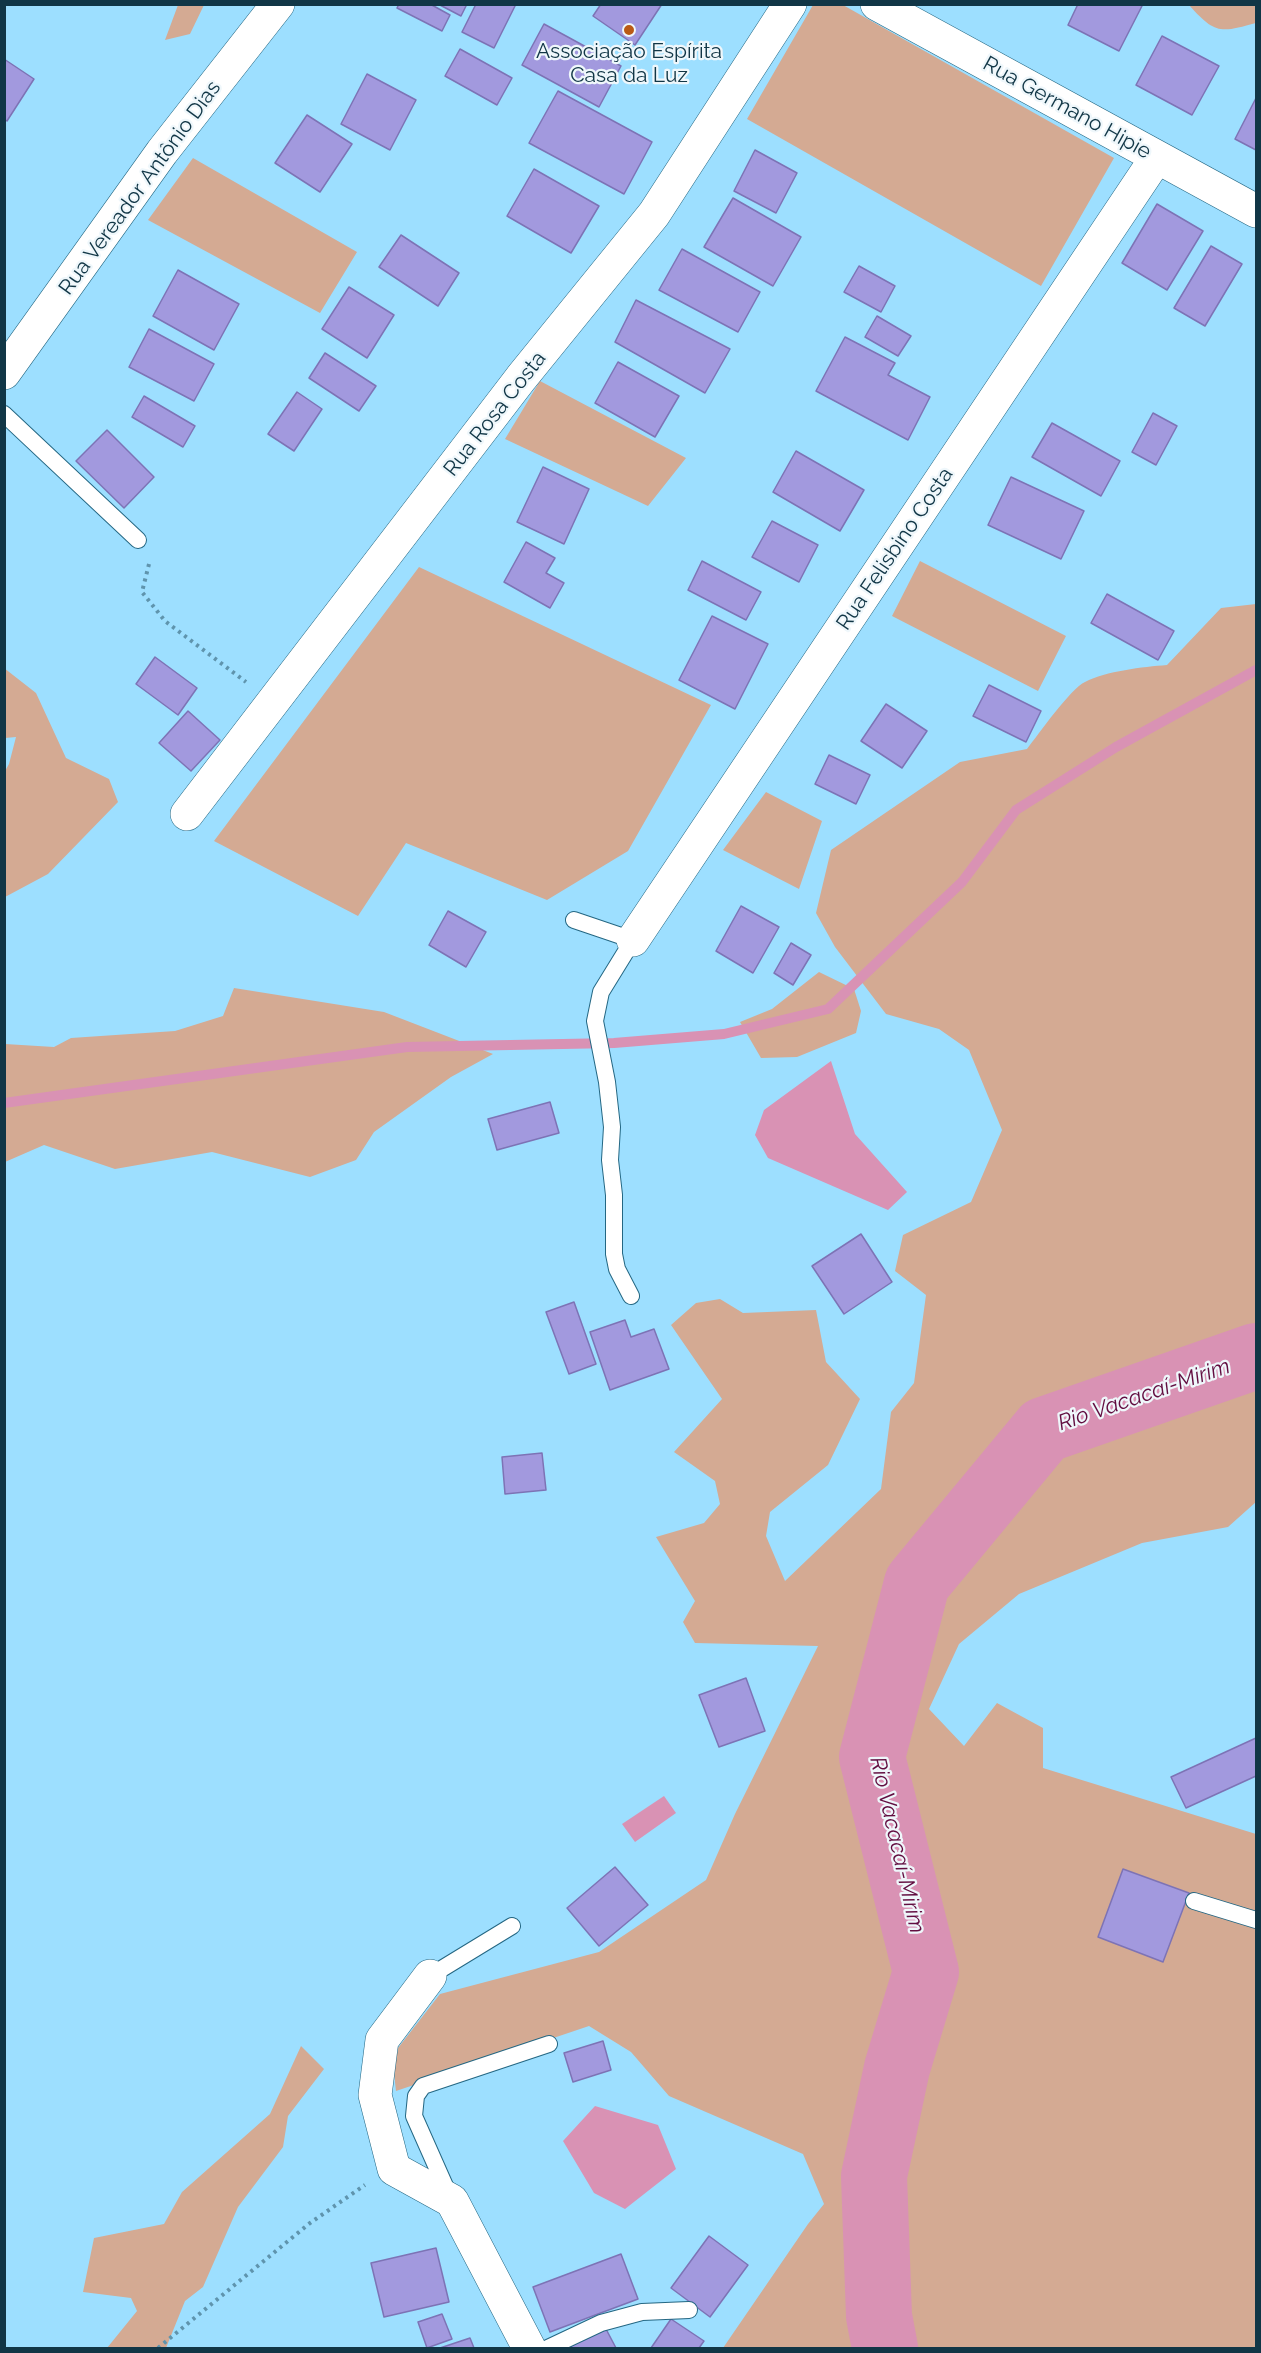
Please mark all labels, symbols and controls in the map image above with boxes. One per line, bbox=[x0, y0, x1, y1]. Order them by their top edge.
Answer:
marker: Associação Espírita Casa da Luz bbox=[622, 23, 636, 37]
place label: Associação Espírita Casa da Luz bbox=[536, 39, 722, 89]
street label: Rua Germano Hipie bbox=[979, 51, 1155, 165]
street label: Rua Vereador Antônio Dias bbox=[54, 76, 226, 300]
street label: Rua Rosa Costa bbox=[439, 347, 551, 481]
street label: Rua Felisbino Costa bbox=[831, 463, 959, 635]
water label: Rio Vacacaí-Mirim bbox=[1054, 1353, 1234, 1437]
water label: Rio Vacacaí-Mirim bbox=[864, 1754, 930, 1936]

